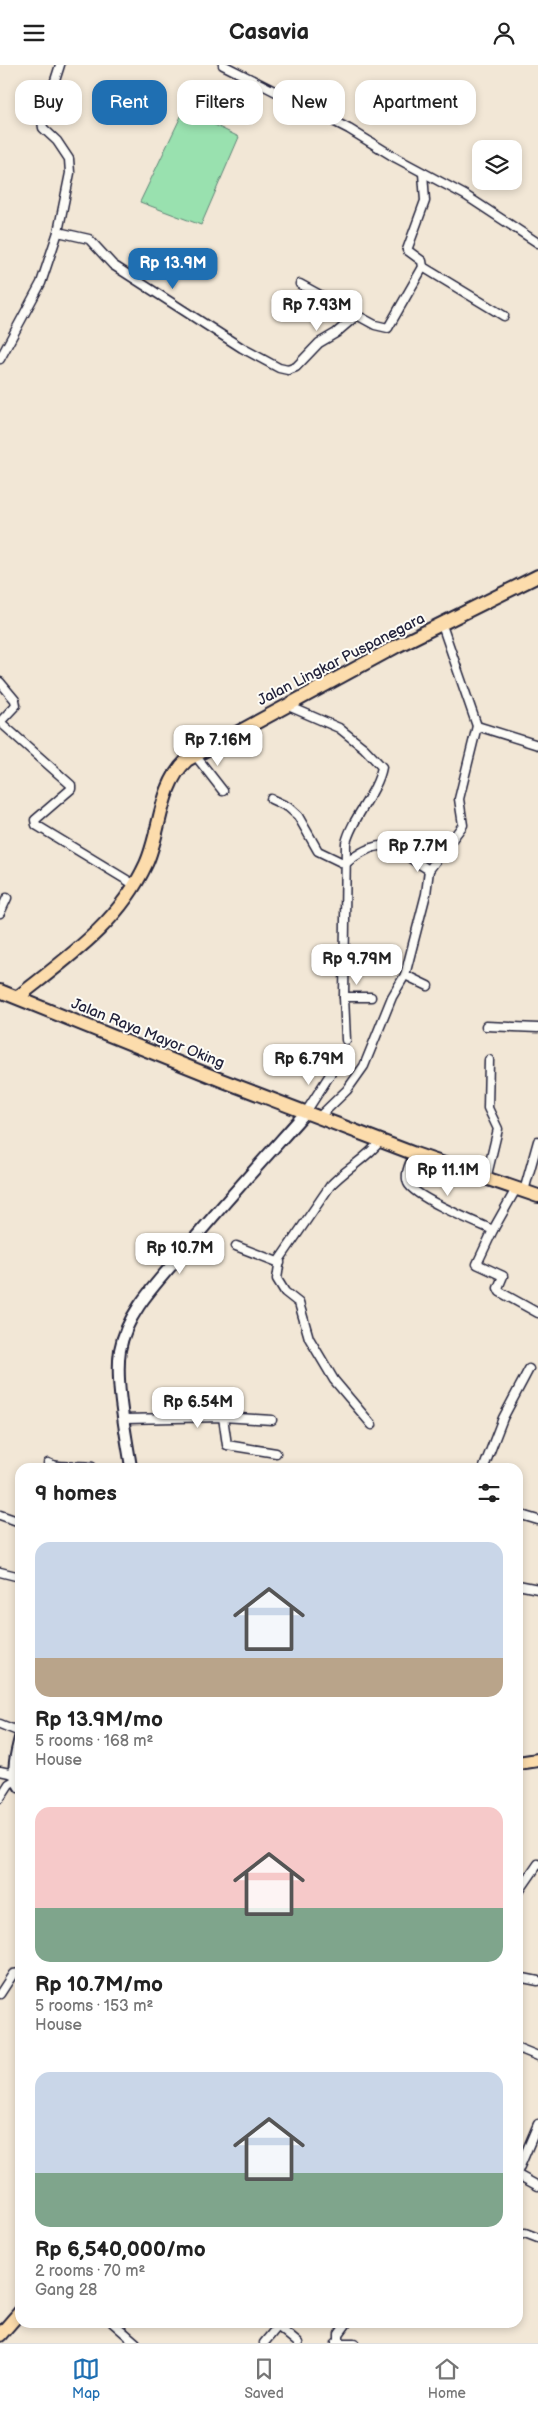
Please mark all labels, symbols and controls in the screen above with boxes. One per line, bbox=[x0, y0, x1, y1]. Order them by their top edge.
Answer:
icon: menu bbox=[20, 19, 48, 47]
text: Casavia bbox=[229, 19, 309, 46]
icon: person bbox=[490, 19, 518, 47]
chip: Buy bbox=[15, 80, 82, 125]
chip: Rent bbox=[92, 80, 167, 125]
chip: Filters bbox=[177, 80, 263, 125]
chip: New bbox=[273, 80, 345, 125]
chip: Apartment bbox=[355, 80, 476, 125]
map controls bbox=[472, 140, 522, 190]
button: layers bbox=[472, 140, 522, 190]
pin: Rp 13.9M bbox=[121, 247, 225, 290]
text: Rp 13.9M bbox=[139, 254, 207, 273]
pin: Rp 7.93M bbox=[265, 289, 369, 332]
text: Rp 7.93M bbox=[282, 296, 352, 315]
street label: Jalan Lingkar Puspanegara bbox=[254, 609, 428, 710]
pin: Rp 7.16M bbox=[166, 725, 270, 767]
text: Rp 7.16M bbox=[184, 731, 252, 750]
pin: Rp 7.7M bbox=[372, 831, 464, 873]
text: Rp 7.7M bbox=[388, 837, 448, 856]
pin: Rp 9.79M bbox=[305, 943, 409, 986]
text: Rp 9.79M bbox=[322, 950, 392, 969]
street label: Jalan Raya Mayor Oking bbox=[68, 994, 227, 1073]
pin: Rp 6.79M bbox=[257, 1043, 361, 1086]
text: Rp 6.79M bbox=[274, 1050, 344, 1069]
pin: Rp 11.1M bbox=[396, 1155, 500, 1197]
text: Rp 11.1M bbox=[417, 1161, 479, 1180]
pin: Rp 10.7M bbox=[128, 1233, 232, 1275]
text: Rp 10.7M bbox=[146, 1239, 214, 1258]
pin: Rp 6.54M bbox=[146, 1387, 250, 1429]
text: Rp 6.54M bbox=[163, 1393, 233, 1412]
icon: filters bbox=[475, 1479, 503, 1507]
text: 9 homes bbox=[35, 1481, 117, 1506]
icon: home bbox=[224, 1574, 314, 1664]
text: Rp 13.9M/mo bbox=[35, 1707, 163, 1732]
text: 5 rooms · 168 m² bbox=[35, 1732, 153, 1751]
text: House bbox=[35, 1751, 82, 1770]
icon: home bbox=[224, 1839, 314, 1929]
text: Rp 10.7M/mo bbox=[35, 1972, 163, 1997]
text: 5 rooms · 153 m² bbox=[35, 1997, 153, 2016]
text: House bbox=[35, 2016, 82, 2035]
icon: home bbox=[224, 2104, 314, 2194]
text: Rp 6,540,000/mo bbox=[35, 2237, 206, 2262]
text: 2 rooms · 70 m² bbox=[35, 2262, 145, 2281]
text: Gang 28 bbox=[35, 2281, 97, 2300]
tab: Map bbox=[72, 2355, 100, 2402]
tab: Saved bbox=[244, 2355, 284, 2402]
tab: Home bbox=[428, 2355, 466, 2402]

